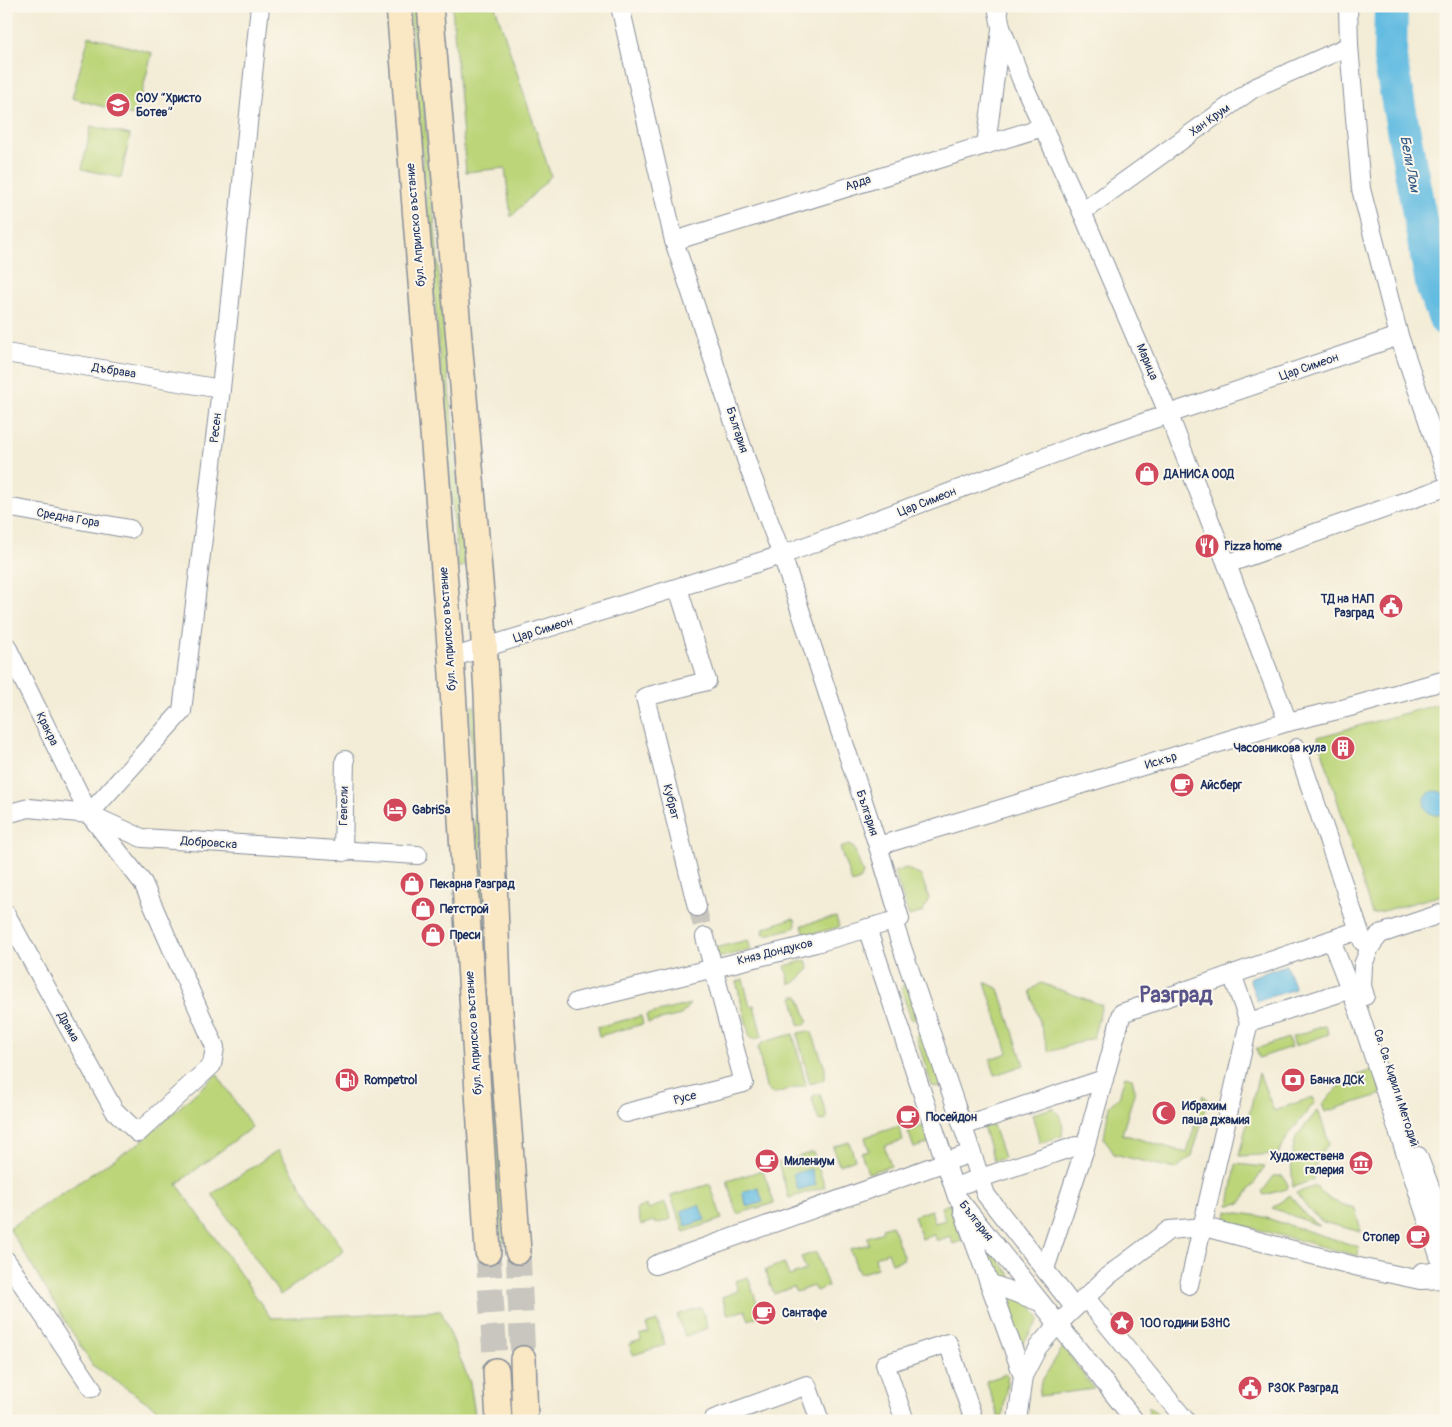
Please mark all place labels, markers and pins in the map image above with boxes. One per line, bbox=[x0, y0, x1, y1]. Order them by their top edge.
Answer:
place label: СОУ “Христо Ботев” bbox=[136, 91, 202, 120]
school or university icon: СОУ “Христо Ботев” bbox=[105, 92, 131, 118]
shop icon: ДАНИСА ООД bbox=[1134, 461, 1160, 487]
place label: ДАНИСА ООД bbox=[1163, 467, 1235, 482]
restaurant icon: Pizza home bbox=[1194, 533, 1220, 559]
place label: Pizza home bbox=[1224, 539, 1283, 554]
place label: ТД на НАП Разград bbox=[1320, 592, 1375, 621]
public building icon: ТД на НАП Разград bbox=[1378, 593, 1404, 619]
building icon: Часовникова кула bbox=[1330, 735, 1356, 761]
place label: Часовникова кула bbox=[1234, 741, 1326, 756]
cafe icon: Айсберг bbox=[1169, 772, 1195, 798]
place label: Айсберг bbox=[1200, 778, 1243, 793]
hotel icon: GabriSa bbox=[382, 797, 408, 823]
place label: GabriSa bbox=[412, 803, 451, 818]
shop icon: Пекарна Разград bbox=[399, 871, 425, 897]
place label: Пекарна Разград bbox=[430, 877, 515, 892]
shop icon: Петстрой bbox=[410, 896, 436, 922]
place label: Петстрой bbox=[440, 902, 489, 917]
shop icon: Преси bbox=[420, 922, 446, 948]
place label: Преси bbox=[450, 928, 481, 943]
fuel station icon: Rompetrol bbox=[334, 1067, 360, 1093]
bank icon: Банка ДСК bbox=[1280, 1067, 1306, 1093]
place label: Rompetrol bbox=[364, 1073, 418, 1088]
place label: Банка ДСК bbox=[1310, 1073, 1365, 1088]
place label: Ибрахим паша джамия bbox=[1182, 1099, 1250, 1128]
mosque icon: Ибрахим паша джамия bbox=[1151, 1100, 1177, 1126]
cafe icon: Посейдон bbox=[895, 1104, 921, 1130]
place label: Посейдон bbox=[926, 1110, 977, 1125]
cafe icon: Милениум bbox=[754, 1148, 780, 1174]
place label: Художествена галерия bbox=[1270, 1149, 1344, 1178]
museum icon: Художествена галерия bbox=[1348, 1150, 1374, 1176]
place label: Милениум bbox=[784, 1154, 835, 1169]
cafe icon: Стопер bbox=[1405, 1224, 1431, 1250]
place label: Стопер bbox=[1362, 1230, 1400, 1245]
cafe icon: Сантафе bbox=[751, 1300, 777, 1326]
place label: Сантафе bbox=[782, 1306, 828, 1321]
place icon: 100 години БЗНС bbox=[1109, 1310, 1135, 1336]
place label: 100 години БЗНС bbox=[1140, 1316, 1231, 1331]
public building icon: РЗОК Разград bbox=[1237, 1375, 1263, 1401]
place label: РЗОК Разград bbox=[1268, 1381, 1339, 1396]

